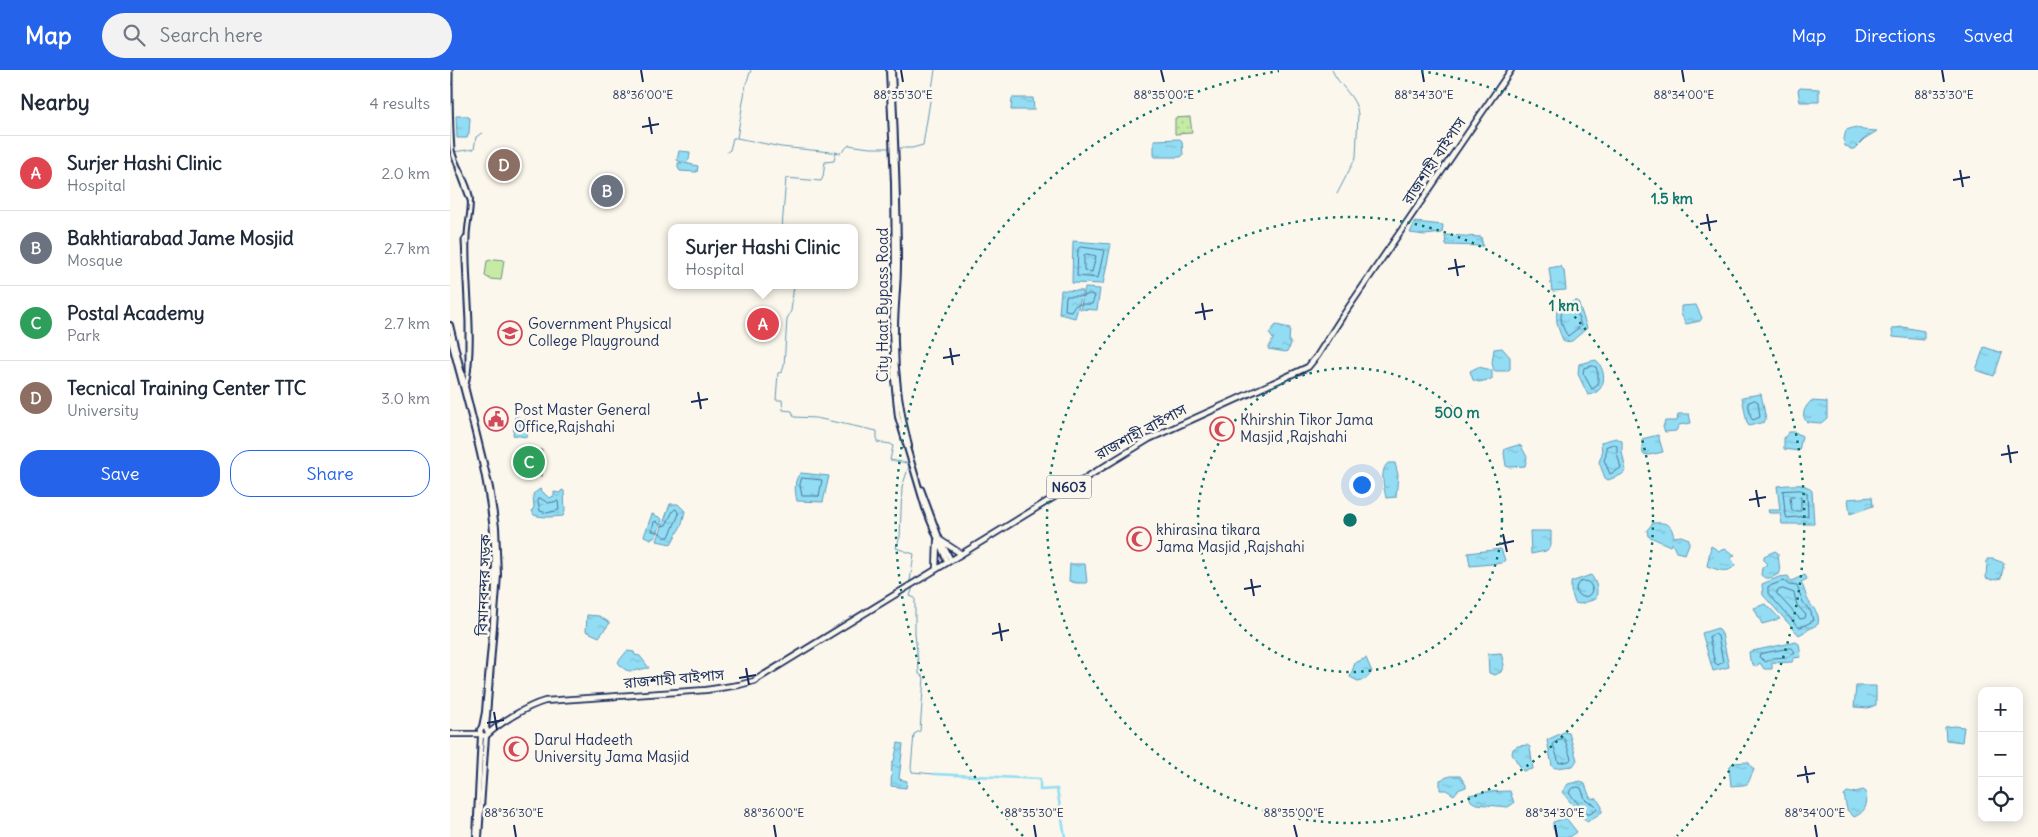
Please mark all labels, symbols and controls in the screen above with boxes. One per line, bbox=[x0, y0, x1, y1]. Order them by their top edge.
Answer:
search box bbox=[102, 13, 452, 58]
text: Map bbox=[25, 20, 72, 50]
icon: search bbox=[120, 21, 148, 49]
text: Search here bbox=[160, 23, 263, 47]
text: Map bbox=[1791, 24, 1826, 47]
text: Directions bbox=[1854, 24, 1936, 47]
text: Saved bbox=[1964, 24, 2013, 47]
text: 88°36'00"E bbox=[613, 87, 673, 102]
text: 88°35'30"E bbox=[873, 87, 933, 102]
text: 88°35'00"E bbox=[1134, 87, 1194, 102]
text: 88°34'30"E bbox=[1394, 87, 1454, 102]
text: 88°34'00"E bbox=[1654, 87, 1714, 102]
text: 88°33'30"E bbox=[1914, 87, 1974, 102]
text: Nearby bbox=[20, 89, 90, 116]
text: 4 results bbox=[369, 93, 430, 113]
street label: রাজশাহী বাইপাস bbox=[1397, 113, 1470, 209]
pin: D bbox=[488, 146, 520, 184]
text: Surjer Hashi Clinic bbox=[67, 151, 222, 175]
text: A bbox=[31, 163, 41, 183]
text: 2.0 km bbox=[381, 163, 430, 183]
pin: B bbox=[591, 172, 623, 210]
text: Hospital bbox=[67, 175, 126, 195]
text: 1.5 km bbox=[1651, 189, 1693, 208]
popup bbox=[668, 224, 858, 289]
text: Bakhtiarabad Jame Mosjid bbox=[67, 226, 294, 250]
street label: City Haat Bypass Road bbox=[873, 227, 892, 382]
text: Surjer Hashi Clinic bbox=[686, 235, 840, 259]
text: B bbox=[31, 238, 41, 258]
text: 2.7 km bbox=[384, 238, 430, 258]
text: Mosque bbox=[67, 250, 123, 270]
text: Hospital bbox=[686, 259, 744, 279]
text: 1 km bbox=[1549, 296, 1579, 315]
text: Postal Academy bbox=[67, 301, 205, 325]
pin: A bbox=[747, 305, 779, 343]
text: C bbox=[31, 313, 41, 333]
text: 2.7 km bbox=[384, 313, 430, 333]
place label: Government Physical College Playground bbox=[528, 314, 672, 350]
school or university icon: Government Physical College Playground bbox=[497, 320, 523, 346]
text: Park bbox=[67, 325, 100, 345]
text: Tecnical Training Center TTC bbox=[67, 376, 306, 400]
text: D bbox=[30, 388, 42, 408]
text: 3.0 km bbox=[381, 388, 430, 408]
street label: রাজশাহী বাইপাস bbox=[1091, 399, 1190, 464]
text: University bbox=[67, 400, 139, 420]
place label: Post Master General Office,Rajshahi bbox=[514, 400, 650, 436]
text: 500 m bbox=[1434, 403, 1480, 422]
public building icon: Post Master General Office,Rajshahi bbox=[483, 406, 509, 432]
place label: Khirshin Tikor Jama Masjid ,Rajshahi bbox=[1240, 410, 1374, 446]
mosque icon: Khirshin Tikor Jama Masjid ,Rajshahi bbox=[1209, 416, 1235, 442]
pin: C bbox=[513, 443, 545, 481]
button: Save bbox=[20, 450, 220, 497]
button: Share bbox=[230, 450, 430, 497]
your location bbox=[1349, 472, 1375, 498]
road number: N603 bbox=[1046, 476, 1092, 498]
centre of rings bbox=[1341, 511, 1359, 529]
place label: khirasina tikara Jama Masjid ,Rajshahi bbox=[1156, 520, 1305, 556]
mosque icon: khirasina tikara Jama Masjid ,Rajshahi bbox=[1126, 526, 1152, 552]
street label: বিমানবন্দর সড়ক bbox=[472, 533, 495, 637]
street label: রাজশাহী বাইপাস bbox=[622, 665, 726, 692]
map controls bbox=[1978, 687, 2023, 822]
button: + bbox=[1978, 687, 2023, 732]
place label: Darul Hadeeth University Jama Masjid bbox=[534, 730, 690, 766]
button: − bbox=[1978, 732, 2023, 777]
mosque icon: Darul Hadeeth University Jama Masjid bbox=[503, 736, 529, 762]
button: locate bbox=[1978, 777, 2023, 822]
text: 88°36'30"E bbox=[484, 805, 544, 820]
text: 88°36'00"E bbox=[744, 805, 804, 820]
text: 88°35'30"E bbox=[1004, 805, 1064, 820]
text: 88°35'00"E bbox=[1264, 805, 1324, 820]
text: 88°34'30"E bbox=[1525, 805, 1585, 820]
text: 88°34'00"E bbox=[1785, 805, 1845, 820]

